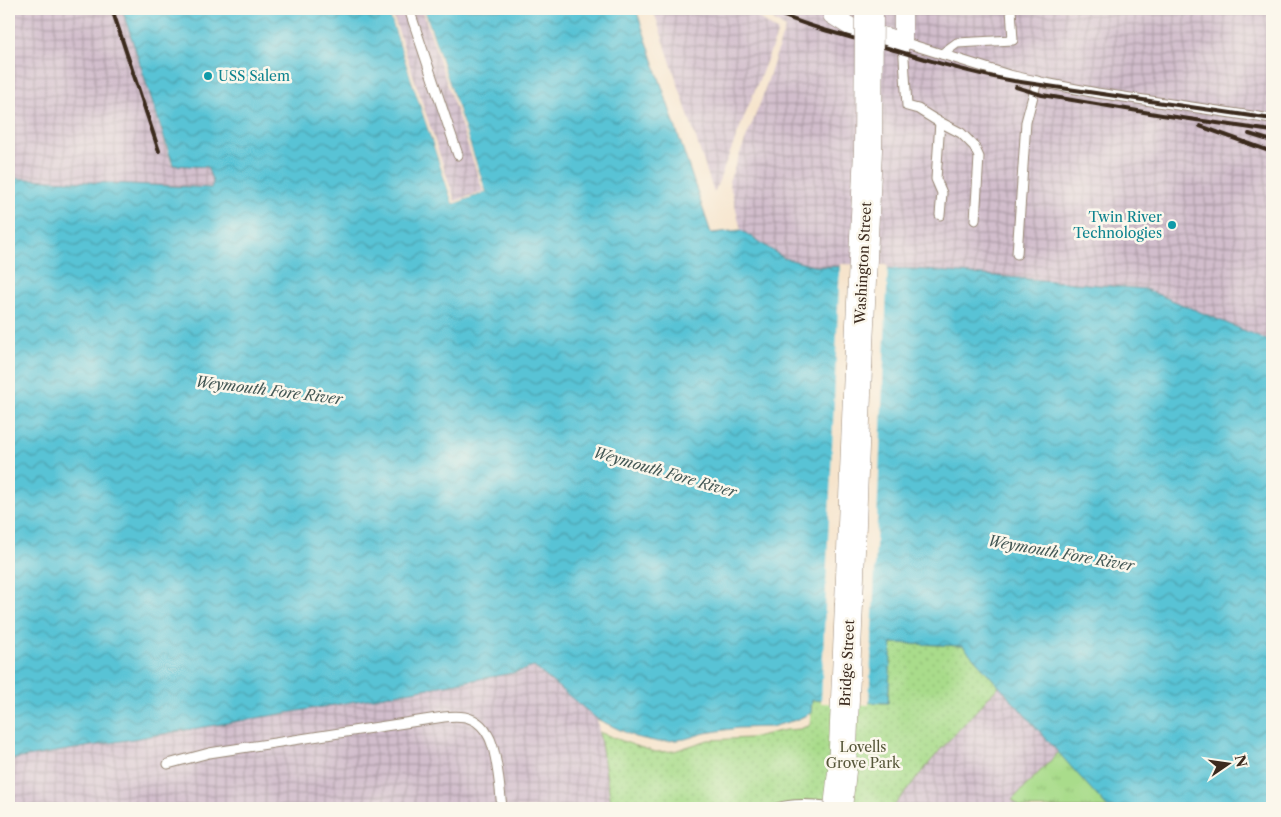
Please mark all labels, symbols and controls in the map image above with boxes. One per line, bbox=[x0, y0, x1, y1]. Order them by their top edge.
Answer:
place label: USS Salem bbox=[218, 67, 290, 85]
marker: USS Salem bbox=[202, 70, 214, 82]
street label: Washington Street bbox=[851, 201, 875, 326]
place label: Twin River Technologies bbox=[1073, 208, 1162, 242]
marker: Twin River Technologies bbox=[1166, 219, 1178, 231]
water label: Weymouth Fore River bbox=[194, 372, 345, 409]
water label: Weymouth Fore River bbox=[591, 442, 740, 502]
water label: Weymouth Fore River bbox=[986, 531, 1137, 575]
street label: Bridge Street bbox=[836, 619, 858, 707]
park label: Lovells Grove Park bbox=[826, 738, 901, 772]
north arrow bbox=[1204, 740, 1254, 790]
text: N bbox=[1231, 753, 1251, 769]

